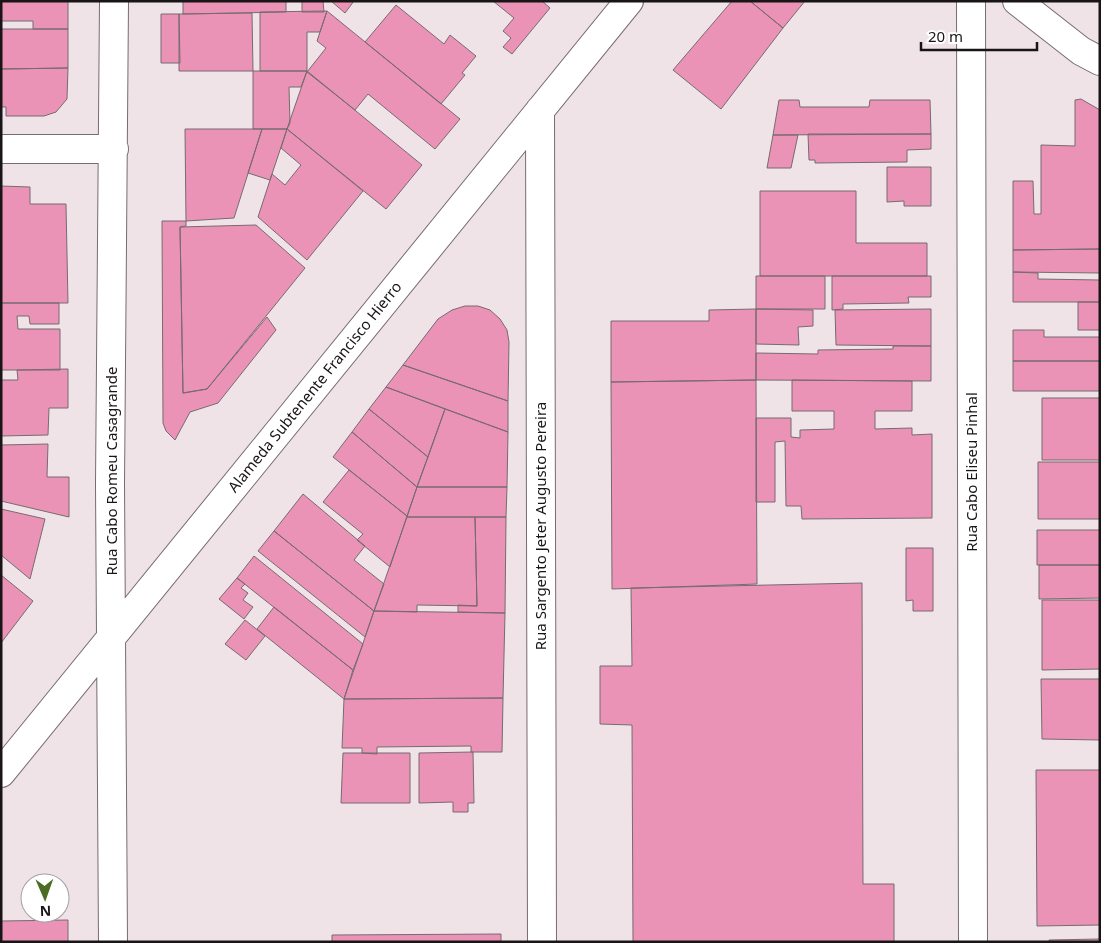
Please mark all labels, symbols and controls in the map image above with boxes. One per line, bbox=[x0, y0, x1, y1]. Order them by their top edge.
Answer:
scale bar bbox=[921, 20, 1037, 52]
text: 20 m bbox=[928, 26, 963, 46]
street label: Alameda Subtenente Francisco Hierro bbox=[223, 277, 406, 496]
street label: Rua Cabo Romeu Casagrande bbox=[101, 366, 121, 576]
street label: Rua Cabo Eliseu Pinhal bbox=[961, 392, 981, 552]
street label: Rua Sargento Jeter Augusto Pereira bbox=[530, 402, 550, 650]
north arrow bbox=[20, 873, 70, 923]
text: N bbox=[39, 902, 51, 921]

